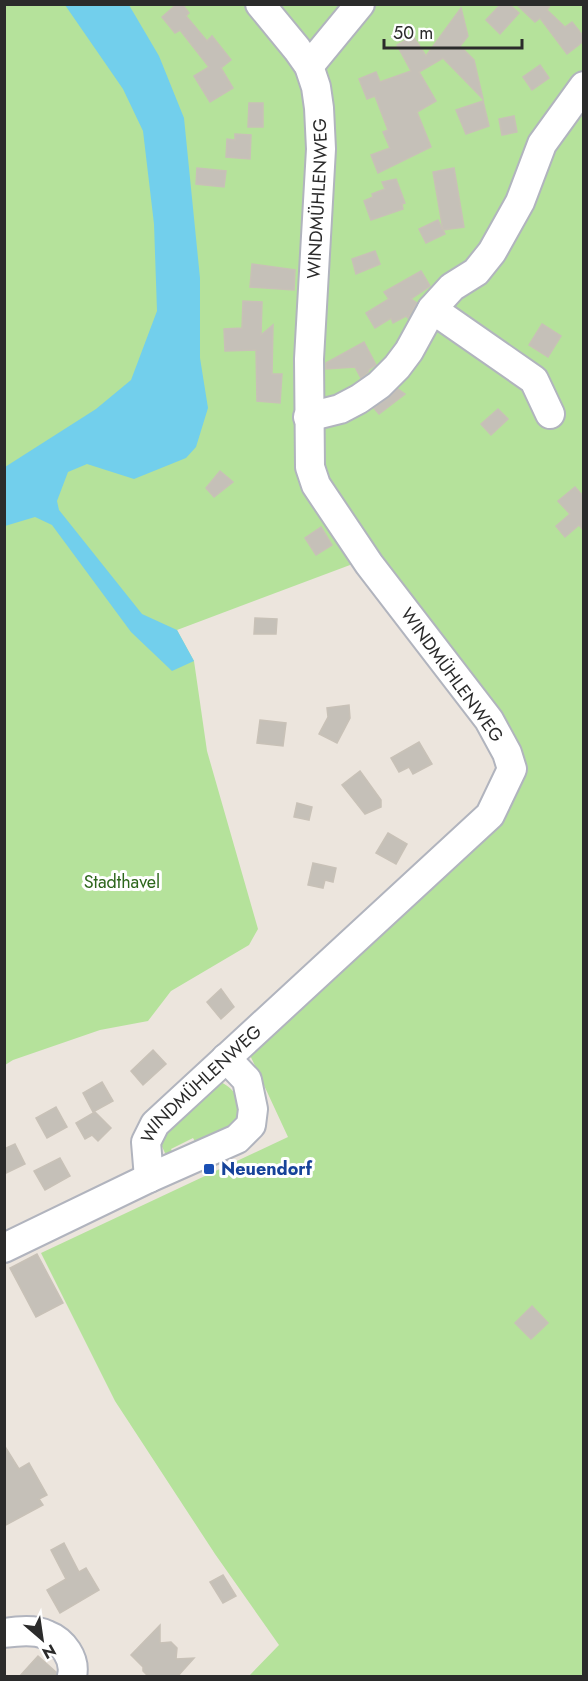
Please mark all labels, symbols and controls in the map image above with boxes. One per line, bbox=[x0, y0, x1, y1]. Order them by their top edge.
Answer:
scale bar bbox=[384, 12, 522, 50]
text: 50 m bbox=[393, 20, 433, 46]
street label: WINDMÜHLENWEG bbox=[301, 118, 334, 280]
street label: WINDMÜHLENWEG bbox=[394, 602, 510, 748]
park label: Stadthavel bbox=[84, 869, 160, 895]
street label: WINDMÜHLENWEG bbox=[135, 1019, 268, 1147]
place label: Neuendorf bbox=[221, 1156, 313, 1182]
marker: Neuendorf bbox=[202, 1162, 216, 1176]
north arrow bbox=[12, 1609, 72, 1669]
text: N bbox=[38, 1639, 60, 1665]

